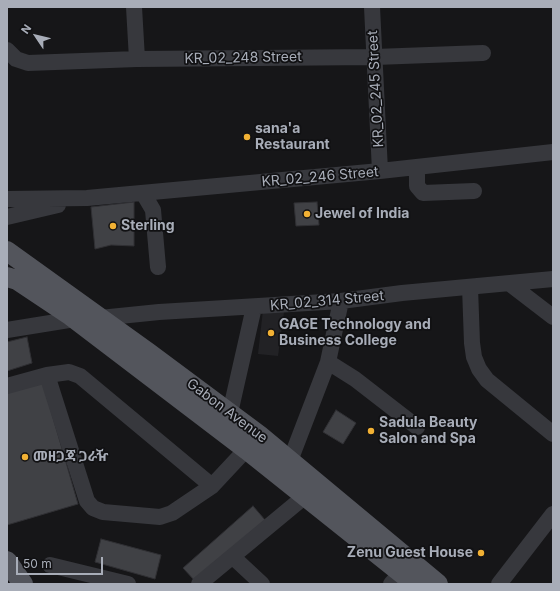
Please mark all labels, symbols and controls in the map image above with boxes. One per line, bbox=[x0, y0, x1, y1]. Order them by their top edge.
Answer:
north arrow bbox=[16, 16, 56, 56]
text: N bbox=[18, 22, 34, 37]
street label: KR_02_245 Street bbox=[365, 30, 387, 148]
street label: KR_02_248 Street bbox=[184, 49, 302, 67]
place label: sana'a Restaurant bbox=[255, 121, 330, 154]
marker: sana'a Restaurant bbox=[242, 132, 252, 142]
street label: KR_02_246 Street bbox=[261, 164, 379, 190]
place label: Jewel of India bbox=[315, 206, 409, 222]
marker: Jewel of India bbox=[302, 209, 312, 219]
place label: Sterling bbox=[121, 218, 175, 234]
marker: Sterling bbox=[108, 221, 118, 231]
street label: KR_02_314 Street bbox=[269, 288, 385, 314]
place label: GAGE Technology and Business College bbox=[279, 317, 431, 350]
marker: GAGE Technology and Business College bbox=[266, 328, 276, 338]
street label: Gabon Avenue bbox=[183, 375, 271, 447]
place label: Sadula Beauty Salon and Spa bbox=[379, 415, 478, 448]
marker: Sadula Beauty Salon and Spa bbox=[366, 426, 376, 436]
place label: መዘጋጃ ጋራዥ bbox=[33, 449, 108, 465]
marker: መዘጋጃ ጋራዥ bbox=[20, 452, 30, 462]
place label: Zenu Guest House bbox=[347, 545, 473, 561]
marker: Zenu Guest House bbox=[476, 548, 486, 558]
scale bar bbox=[18, 549, 105, 575]
text: 50 m bbox=[23, 556, 52, 571]

